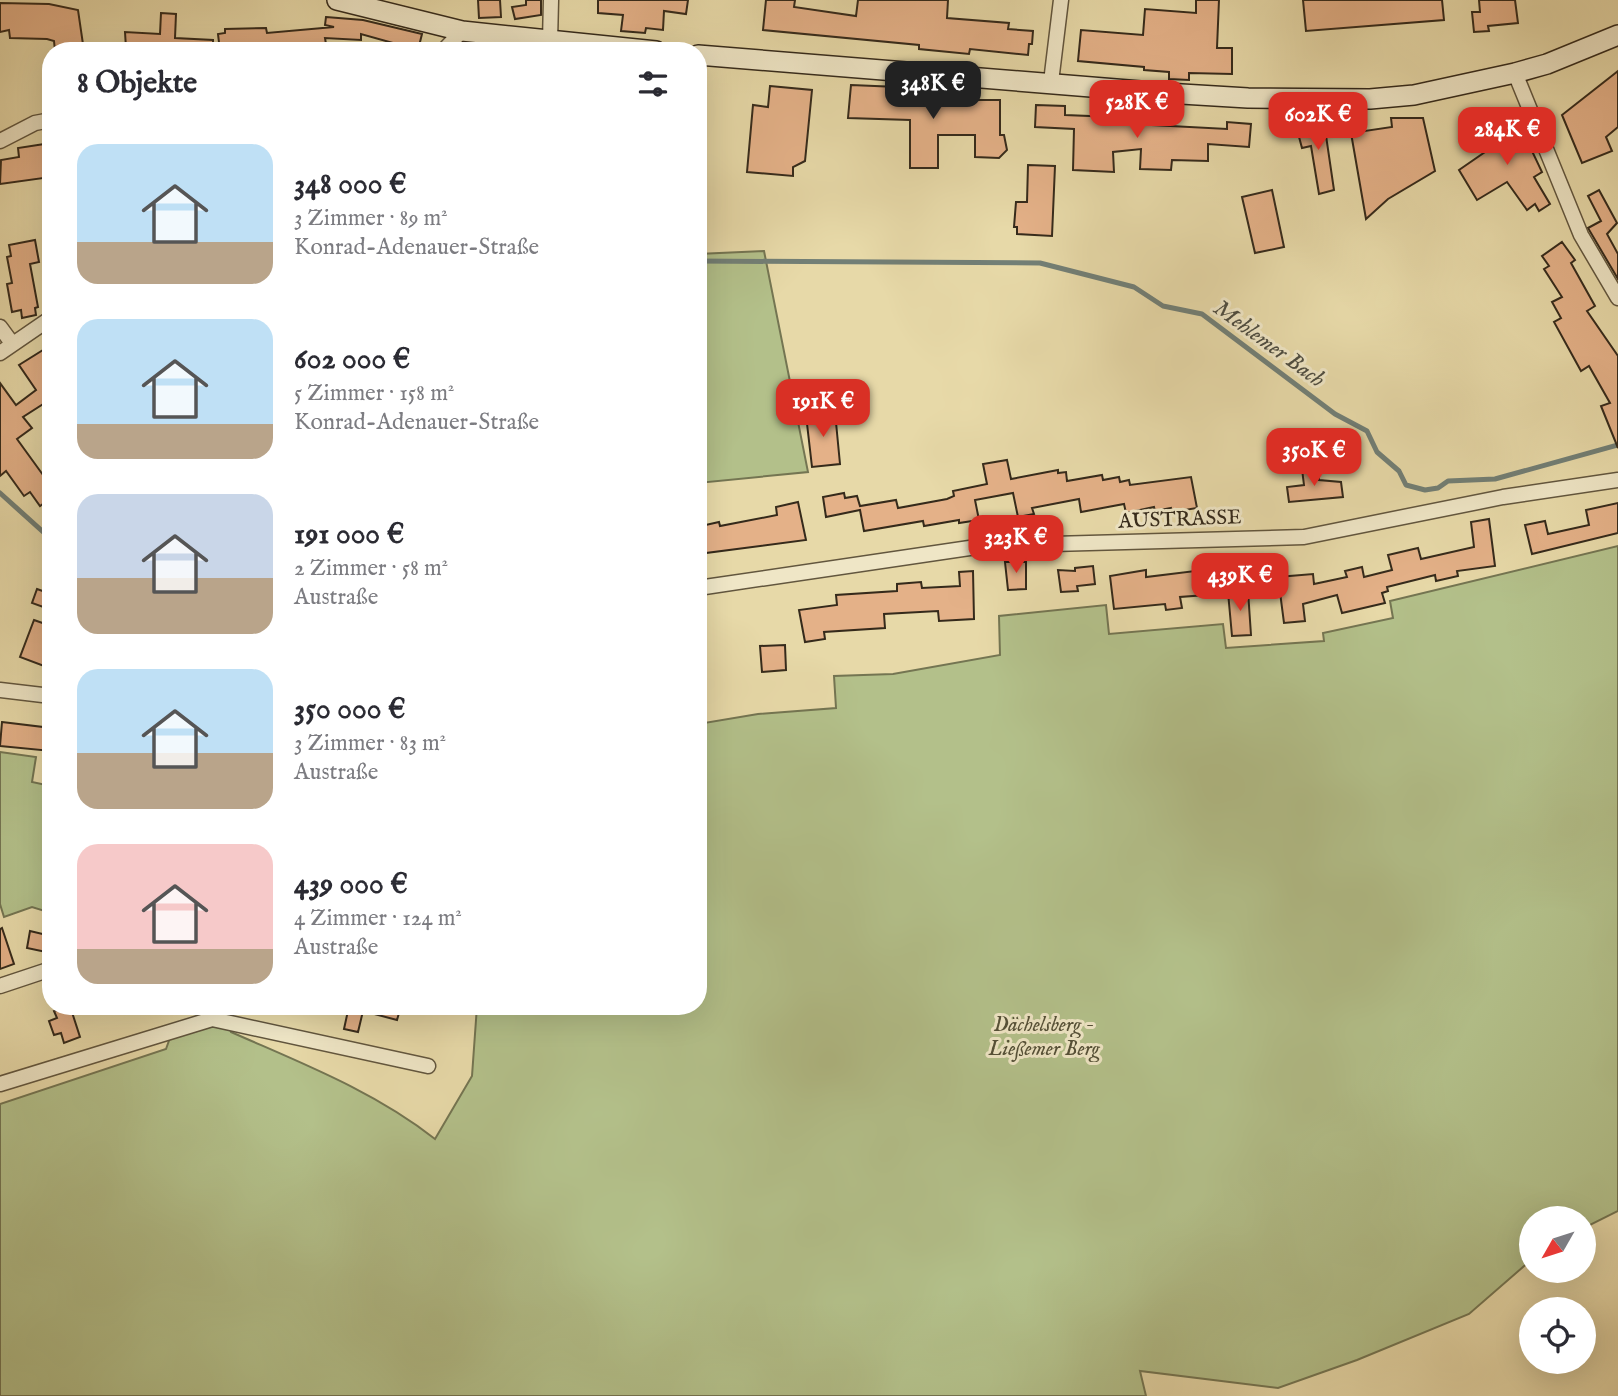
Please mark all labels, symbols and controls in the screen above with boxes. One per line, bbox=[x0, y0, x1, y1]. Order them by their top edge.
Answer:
pin: 348K € bbox=[876, 61, 990, 121]
text: 8 Objekte bbox=[77, 65, 197, 103]
icon: filters bbox=[634, 65, 672, 103]
text: 348K € bbox=[901, 69, 965, 98]
pin: 528K € bbox=[1080, 80, 1194, 140]
text: 528K € bbox=[1105, 88, 1169, 117]
pin: 602K € bbox=[1261, 92, 1375, 152]
text: 602K € bbox=[1285, 100, 1351, 129]
pin: 284K € bbox=[1450, 108, 1564, 167]
text: 284K € bbox=[1474, 115, 1540, 144]
text: 348 000 € bbox=[294, 166, 407, 204]
icon: home bbox=[133, 172, 217, 256]
text: 3 Zimmer · 89 m² bbox=[294, 204, 448, 233]
text: Konrad-Adenauer-Straße bbox=[294, 233, 539, 262]
water label: Mehlemer Bach bbox=[1208, 294, 1331, 394]
text: 602 000 € bbox=[294, 341, 410, 379]
icon: home bbox=[133, 347, 217, 431]
text: 5 Zimmer · 158 m² bbox=[294, 379, 454, 408]
pin: 191K € bbox=[766, 380, 880, 439]
text: 191K € bbox=[792, 387, 854, 416]
text: Konrad-Adenauer-Straße bbox=[294, 408, 539, 437]
pin: 350K € bbox=[1257, 428, 1371, 488]
text: 350K € bbox=[1282, 436, 1346, 465]
street label: AUSTRASSE bbox=[1117, 504, 1242, 536]
text: 191 000 € bbox=[294, 516, 404, 554]
pin: 323K € bbox=[959, 516, 1073, 575]
icon: home bbox=[133, 522, 217, 606]
text: 323K € bbox=[984, 523, 1048, 552]
text: 2 Zimmer · 58 m² bbox=[294, 554, 448, 583]
pin: 439K € bbox=[1183, 554, 1297, 613]
text: 439K € bbox=[1207, 561, 1273, 590]
text: Austraße bbox=[294, 583, 378, 612]
text: 350 000 € bbox=[294, 691, 406, 729]
icon: home bbox=[133, 697, 217, 781]
text: 3 Zimmer · 83 m² bbox=[294, 729, 446, 758]
text: Austraße bbox=[294, 758, 378, 787]
text: 439 000 € bbox=[294, 866, 408, 904]
icon: home bbox=[133, 872, 217, 956]
text: 4 Zimmer · 124 m² bbox=[294, 904, 462, 933]
text: Austraße bbox=[294, 933, 378, 962]
park label: Dächelsberg - Ließemer Berg bbox=[987, 1012, 1101, 1063]
north arrow bbox=[1519, 1206, 1596, 1283]
map controls bbox=[1519, 1206, 1596, 1374]
button: locate bbox=[1519, 1297, 1596, 1374]

